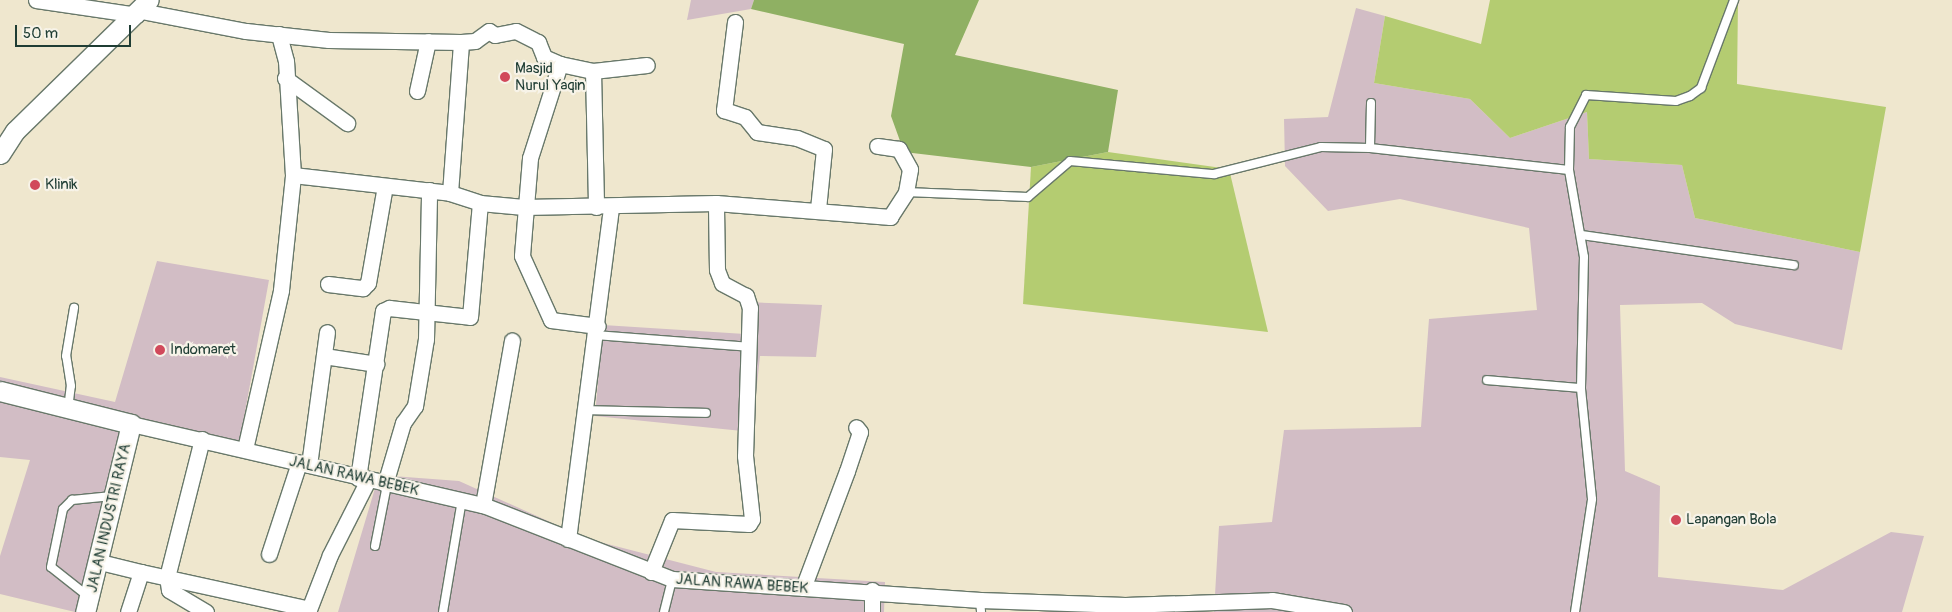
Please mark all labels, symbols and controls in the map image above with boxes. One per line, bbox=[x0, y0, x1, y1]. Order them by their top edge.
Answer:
scale bar bbox=[18, 15, 134, 47]
text: 50 m bbox=[23, 24, 58, 43]
place label: Masjid Nurul Yaqin bbox=[515, 59, 586, 94]
marker: Masjid Nurul Yaqin bbox=[499, 71, 511, 83]
place label: Klinik bbox=[45, 176, 78, 194]
marker: Klinik bbox=[29, 179, 41, 191]
place label: Indomaret bbox=[170, 341, 236, 359]
marker: Indomaret bbox=[154, 344, 166, 356]
street label: JALAN INDUSTRI RAYA bbox=[83, 442, 135, 594]
street label: JALAN RAWA BEBEK bbox=[287, 452, 421, 500]
place label: Lapangan Bola bbox=[1686, 511, 1776, 529]
marker: Lapangan Bola bbox=[1670, 514, 1682, 526]
street label: JALAN RAWA BEBEK bbox=[675, 570, 809, 598]

